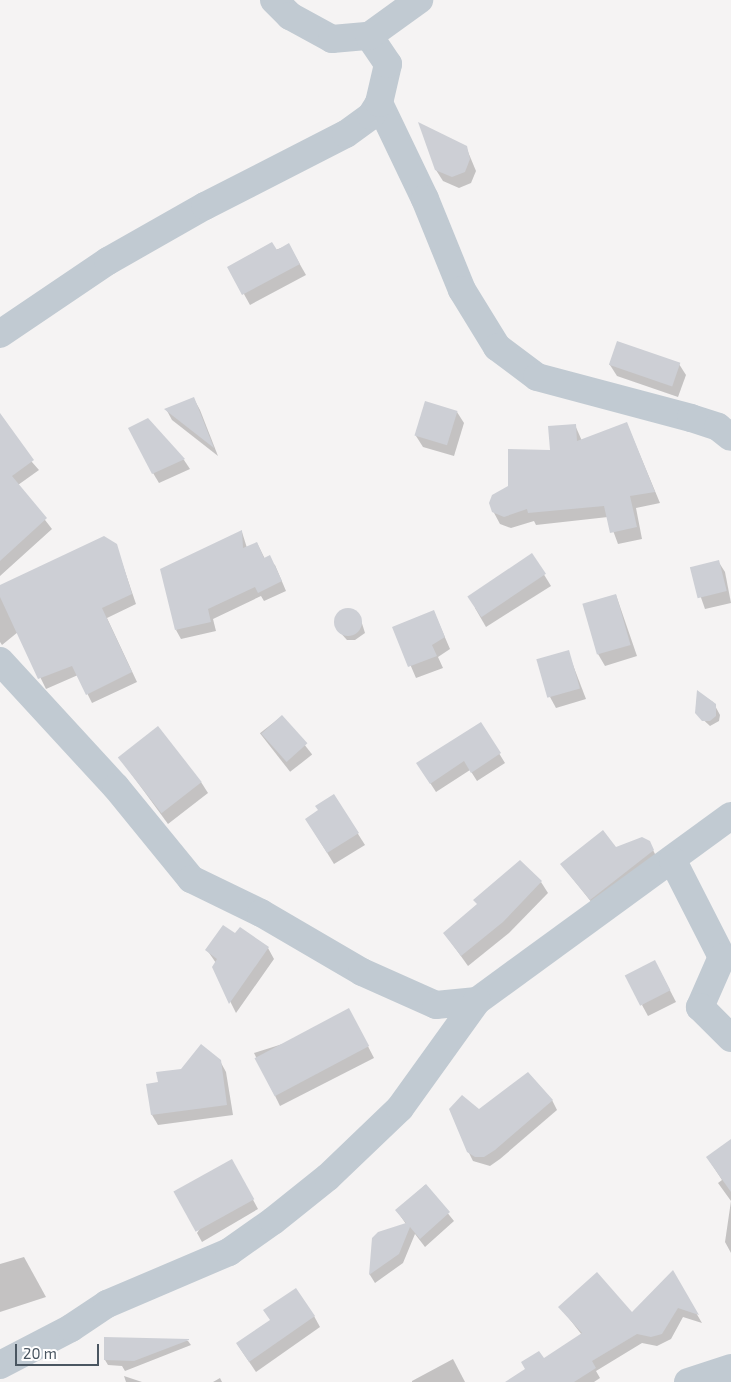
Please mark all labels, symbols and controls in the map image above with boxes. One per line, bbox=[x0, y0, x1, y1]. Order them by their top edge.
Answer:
scale bar bbox=[18, 1334, 101, 1366]
text: 20 m bbox=[23, 1344, 57, 1362]

